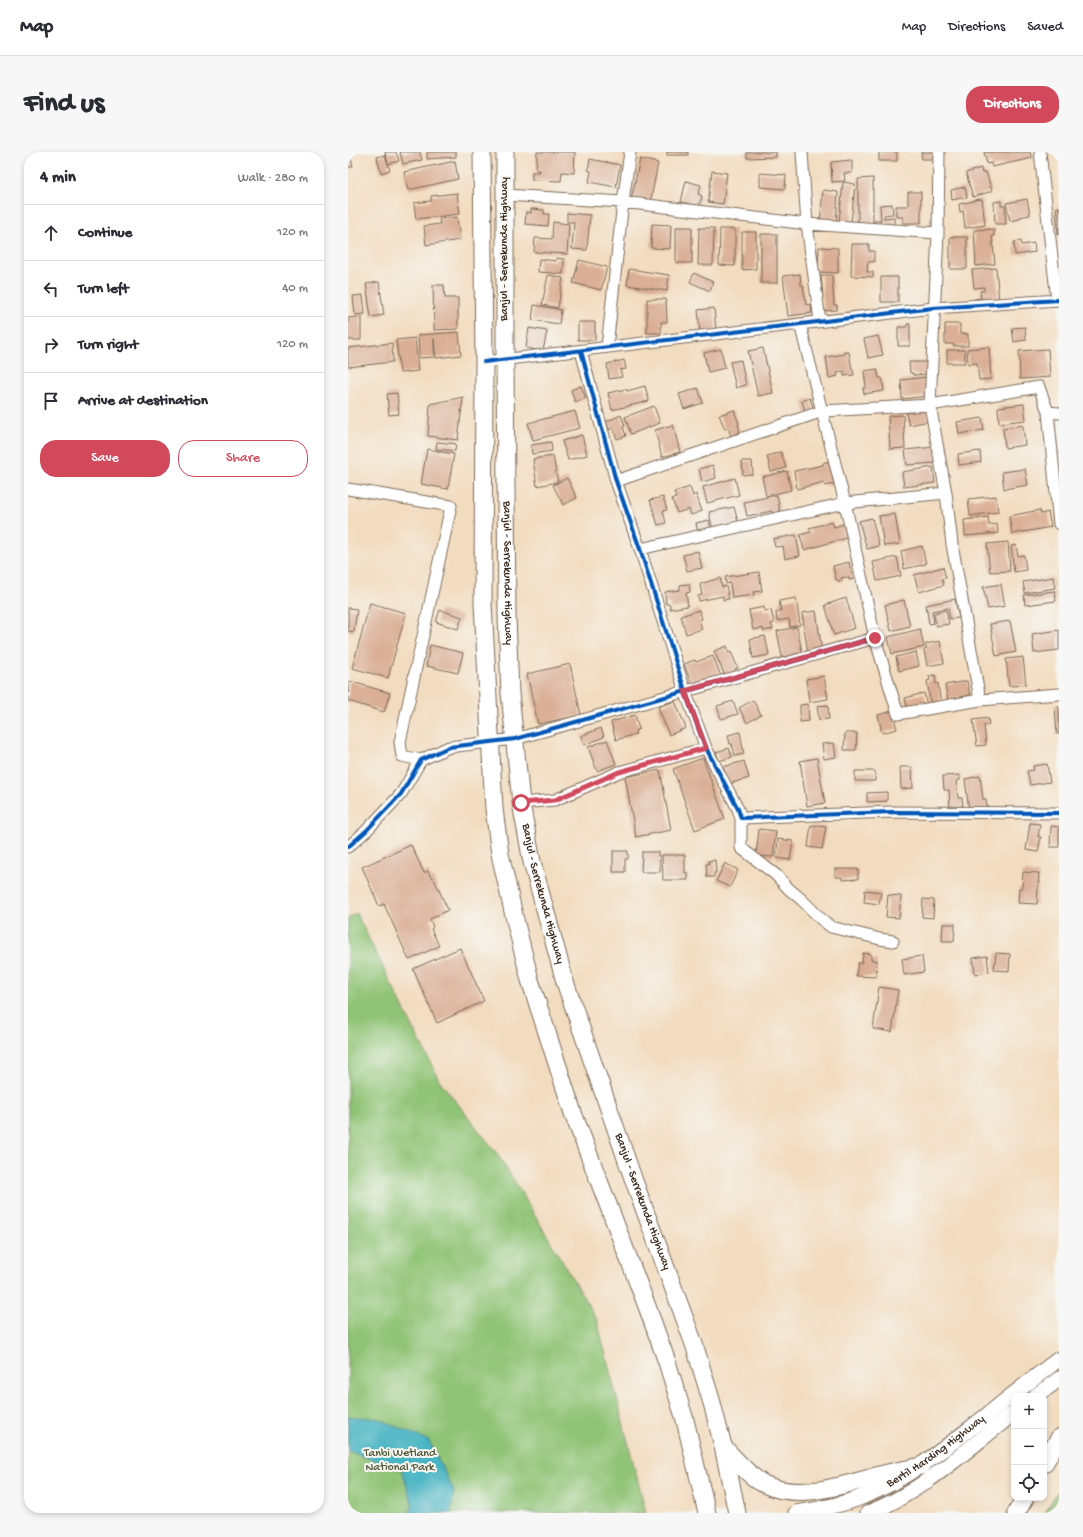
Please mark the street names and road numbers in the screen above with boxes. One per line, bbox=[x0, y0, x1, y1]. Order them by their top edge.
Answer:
street label: Banjul - Serrekunda Highway bbox=[498, 177, 512, 322]
street label: Banjul - Serrekunda Highway bbox=[499, 500, 515, 645]
street label: Banjul - Serrekunda Highway bbox=[518, 822, 567, 966]
street label: Banjul - Serrekunda Highway bbox=[611, 1131, 673, 1272]
street label: Bertil Harding Highway bbox=[884, 1412, 988, 1492]

